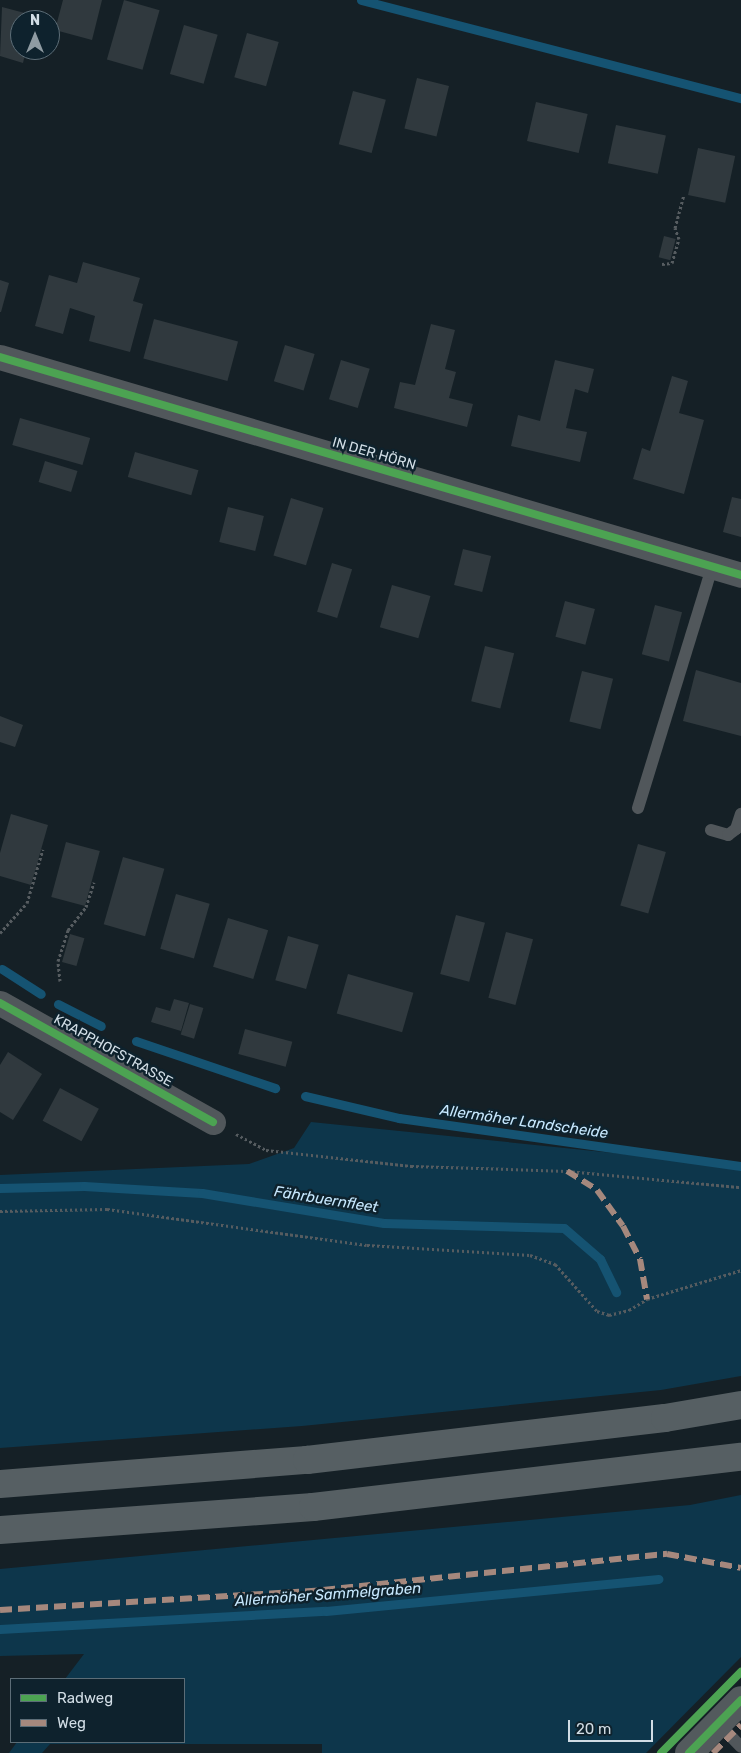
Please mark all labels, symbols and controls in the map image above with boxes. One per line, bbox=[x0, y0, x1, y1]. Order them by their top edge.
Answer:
north arrow bbox=[10, 10, 60, 60]
text: N bbox=[30, 12, 40, 29]
street label: IN DER HÖRN bbox=[330, 434, 418, 474]
street label: KRAPPHOFSTRASSE bbox=[51, 1011, 175, 1091]
water label: Allermöher Landscheide bbox=[439, 1101, 609, 1143]
water label: Fährbuernfleet bbox=[273, 1183, 379, 1217]
water label: Allermöher Sammelgraben bbox=[234, 1579, 422, 1611]
legend bbox=[10, 1678, 185, 1743]
text: Radweg bbox=[57, 1689, 113, 1707]
scale bar bbox=[571, 1710, 656, 1742]
text: Weg bbox=[57, 1714, 86, 1732]
text: 20 m bbox=[576, 1720, 611, 1738]

